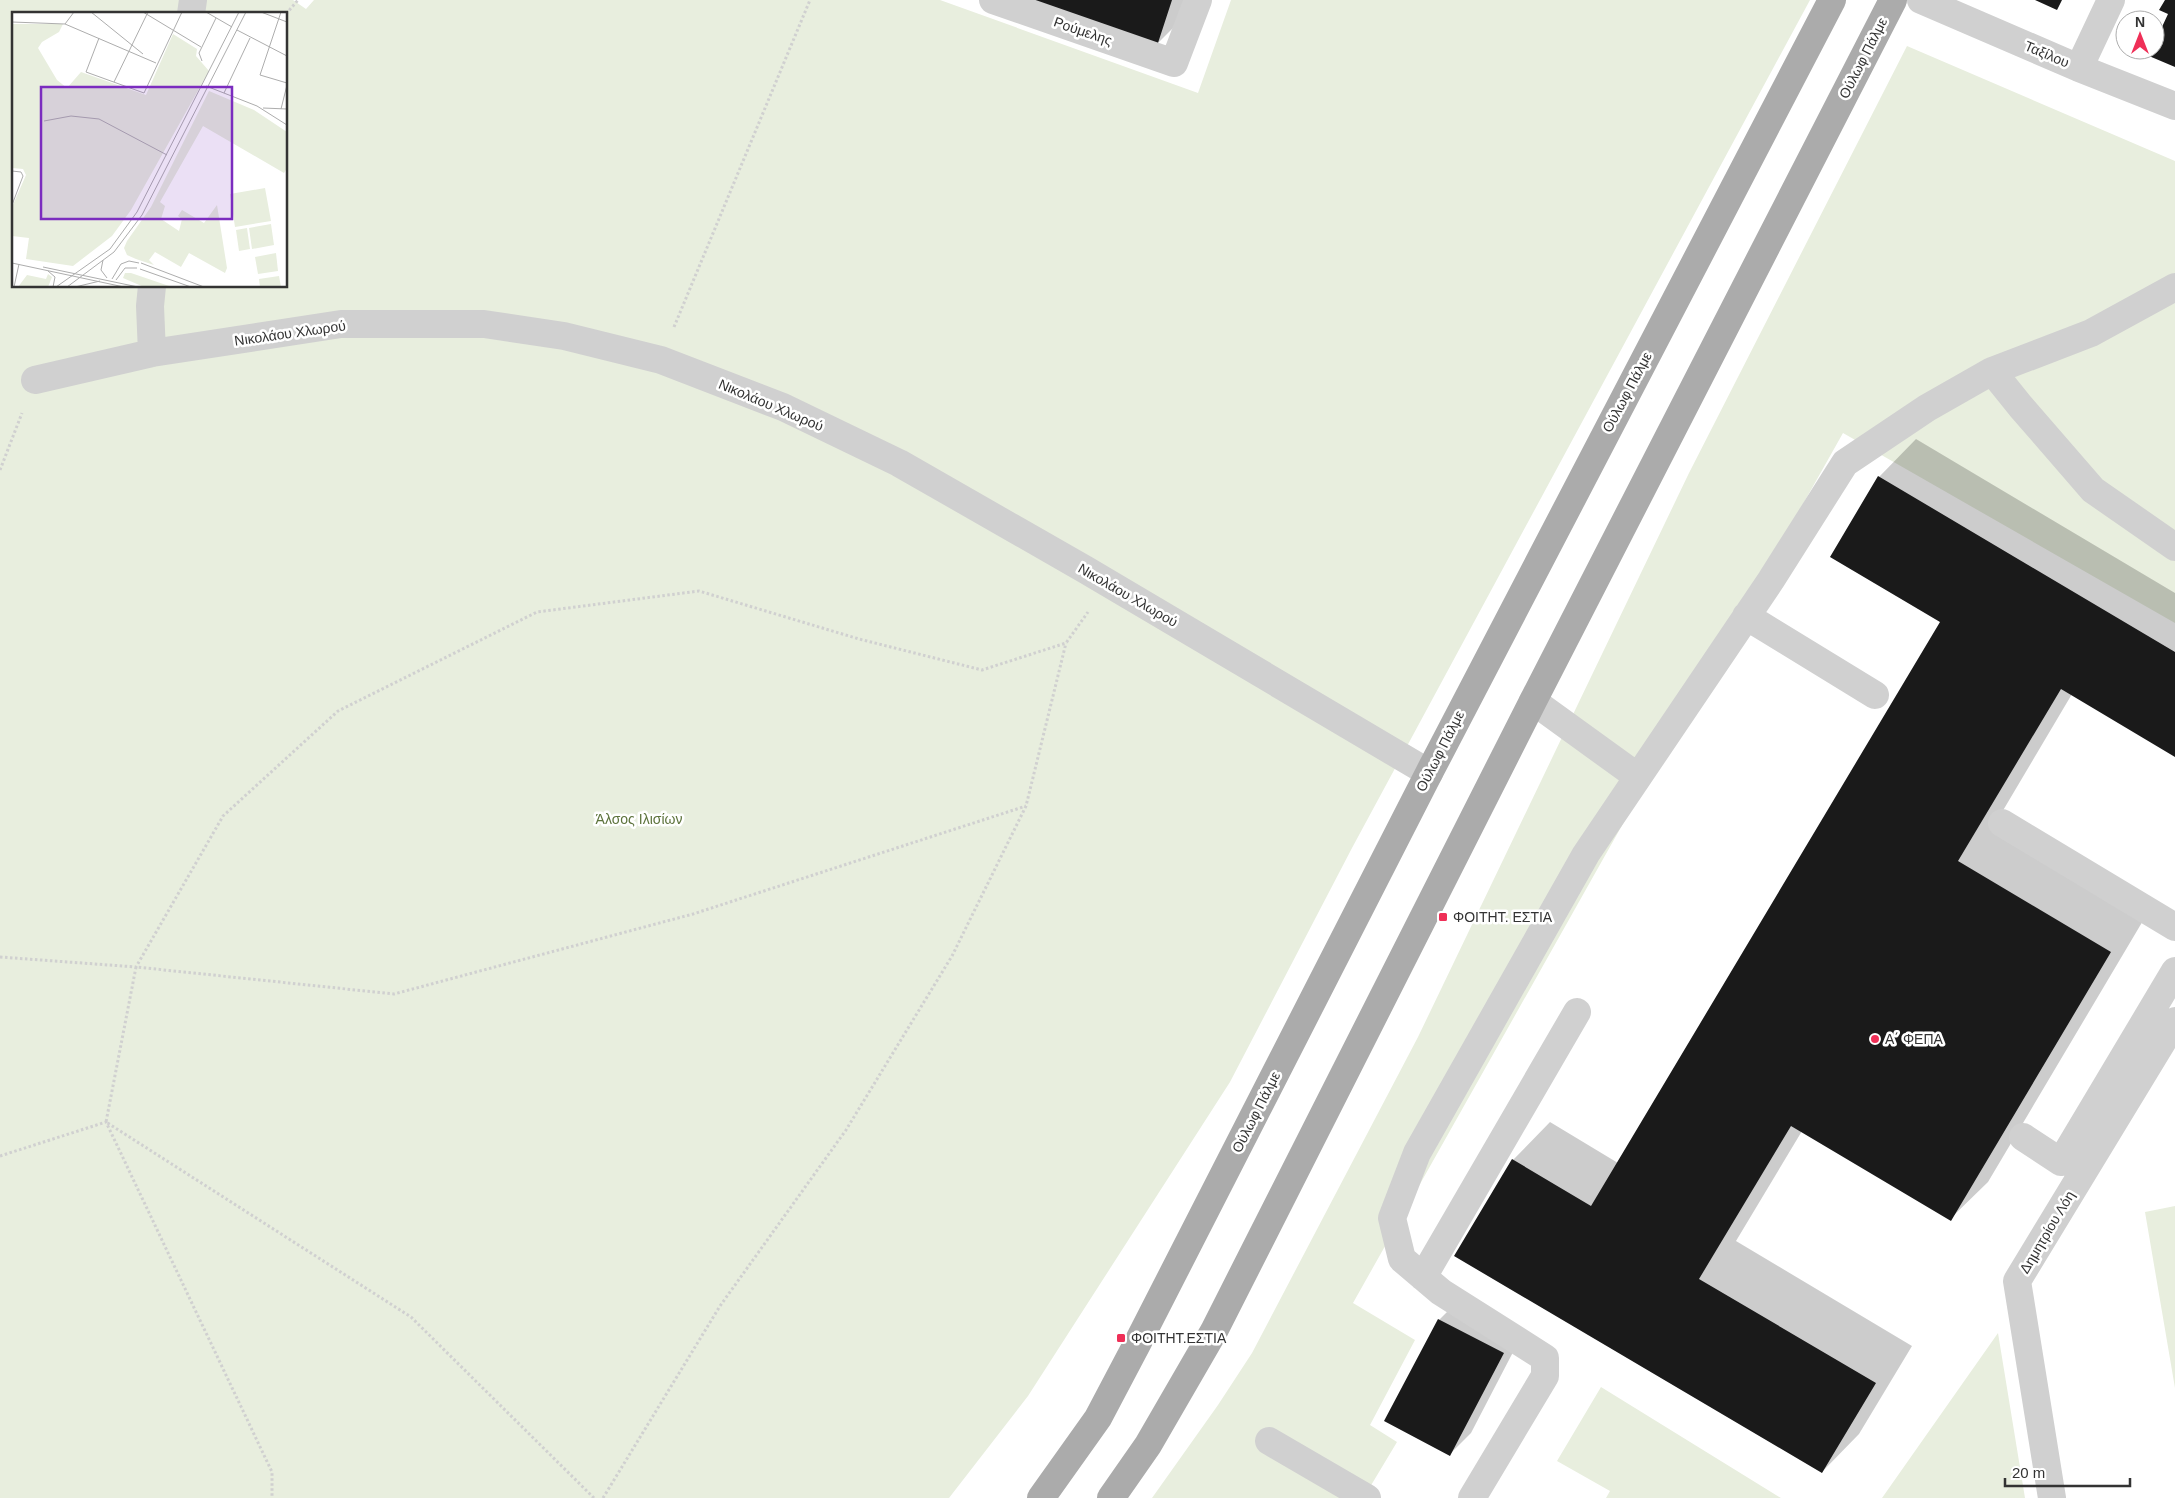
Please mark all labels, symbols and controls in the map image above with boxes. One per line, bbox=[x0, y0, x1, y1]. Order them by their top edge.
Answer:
north arrow bbox=[2115, 10, 2165, 60]
inset map bbox=[12, 12, 288, 288]
street label: Ρούμελης bbox=[1052, 14, 1115, 49]
text: N bbox=[2135, 14, 2145, 30]
street label: Ούλωφ Πάλμε bbox=[1836, 15, 1890, 101]
street label: Ταξίλου bbox=[2022, 38, 2072, 70]
street label: Νικολάου Χλωρού bbox=[233, 317, 347, 349]
street label: Ούλωφ Πάλμε bbox=[1599, 349, 1655, 435]
street label: Νικολάου Χλωρού bbox=[716, 376, 826, 434]
street label: Νικολάου Χλωρού bbox=[1075, 560, 1181, 630]
street label: Ούλωφ Πάλμε bbox=[1413, 708, 1467, 794]
park label: Άλσος Ιλισίων bbox=[596, 811, 682, 827]
place label: ΦΟΙΤΗΤ. ΕΣΤΙΑ bbox=[1453, 909, 1553, 925]
marker: ΦΟΙΤΗΤ. ΕΣΤΙΑ bbox=[1437, 911, 1449, 923]
place label: Α΄ ΦΕΠΑ bbox=[1885, 1031, 1944, 1047]
marker: Α΄ ΦΕΠΑ bbox=[1869, 1033, 1881, 1045]
street label: Ούλωφ Πάλμε bbox=[1229, 1069, 1283, 1155]
street label: Δημητρίου Λόη bbox=[2016, 1188, 2078, 1276]
place label: ΦΟΙΤΗΤ.ΕΣΤΙΑ bbox=[1131, 1330, 1227, 1346]
marker: ΦΟΙΤΗΤ.ΕΣΤΙΑ bbox=[1115, 1332, 1127, 1344]
scale bar bbox=[2005, 1456, 2130, 1488]
text: 20 m bbox=[2012, 1464, 2045, 1481]

